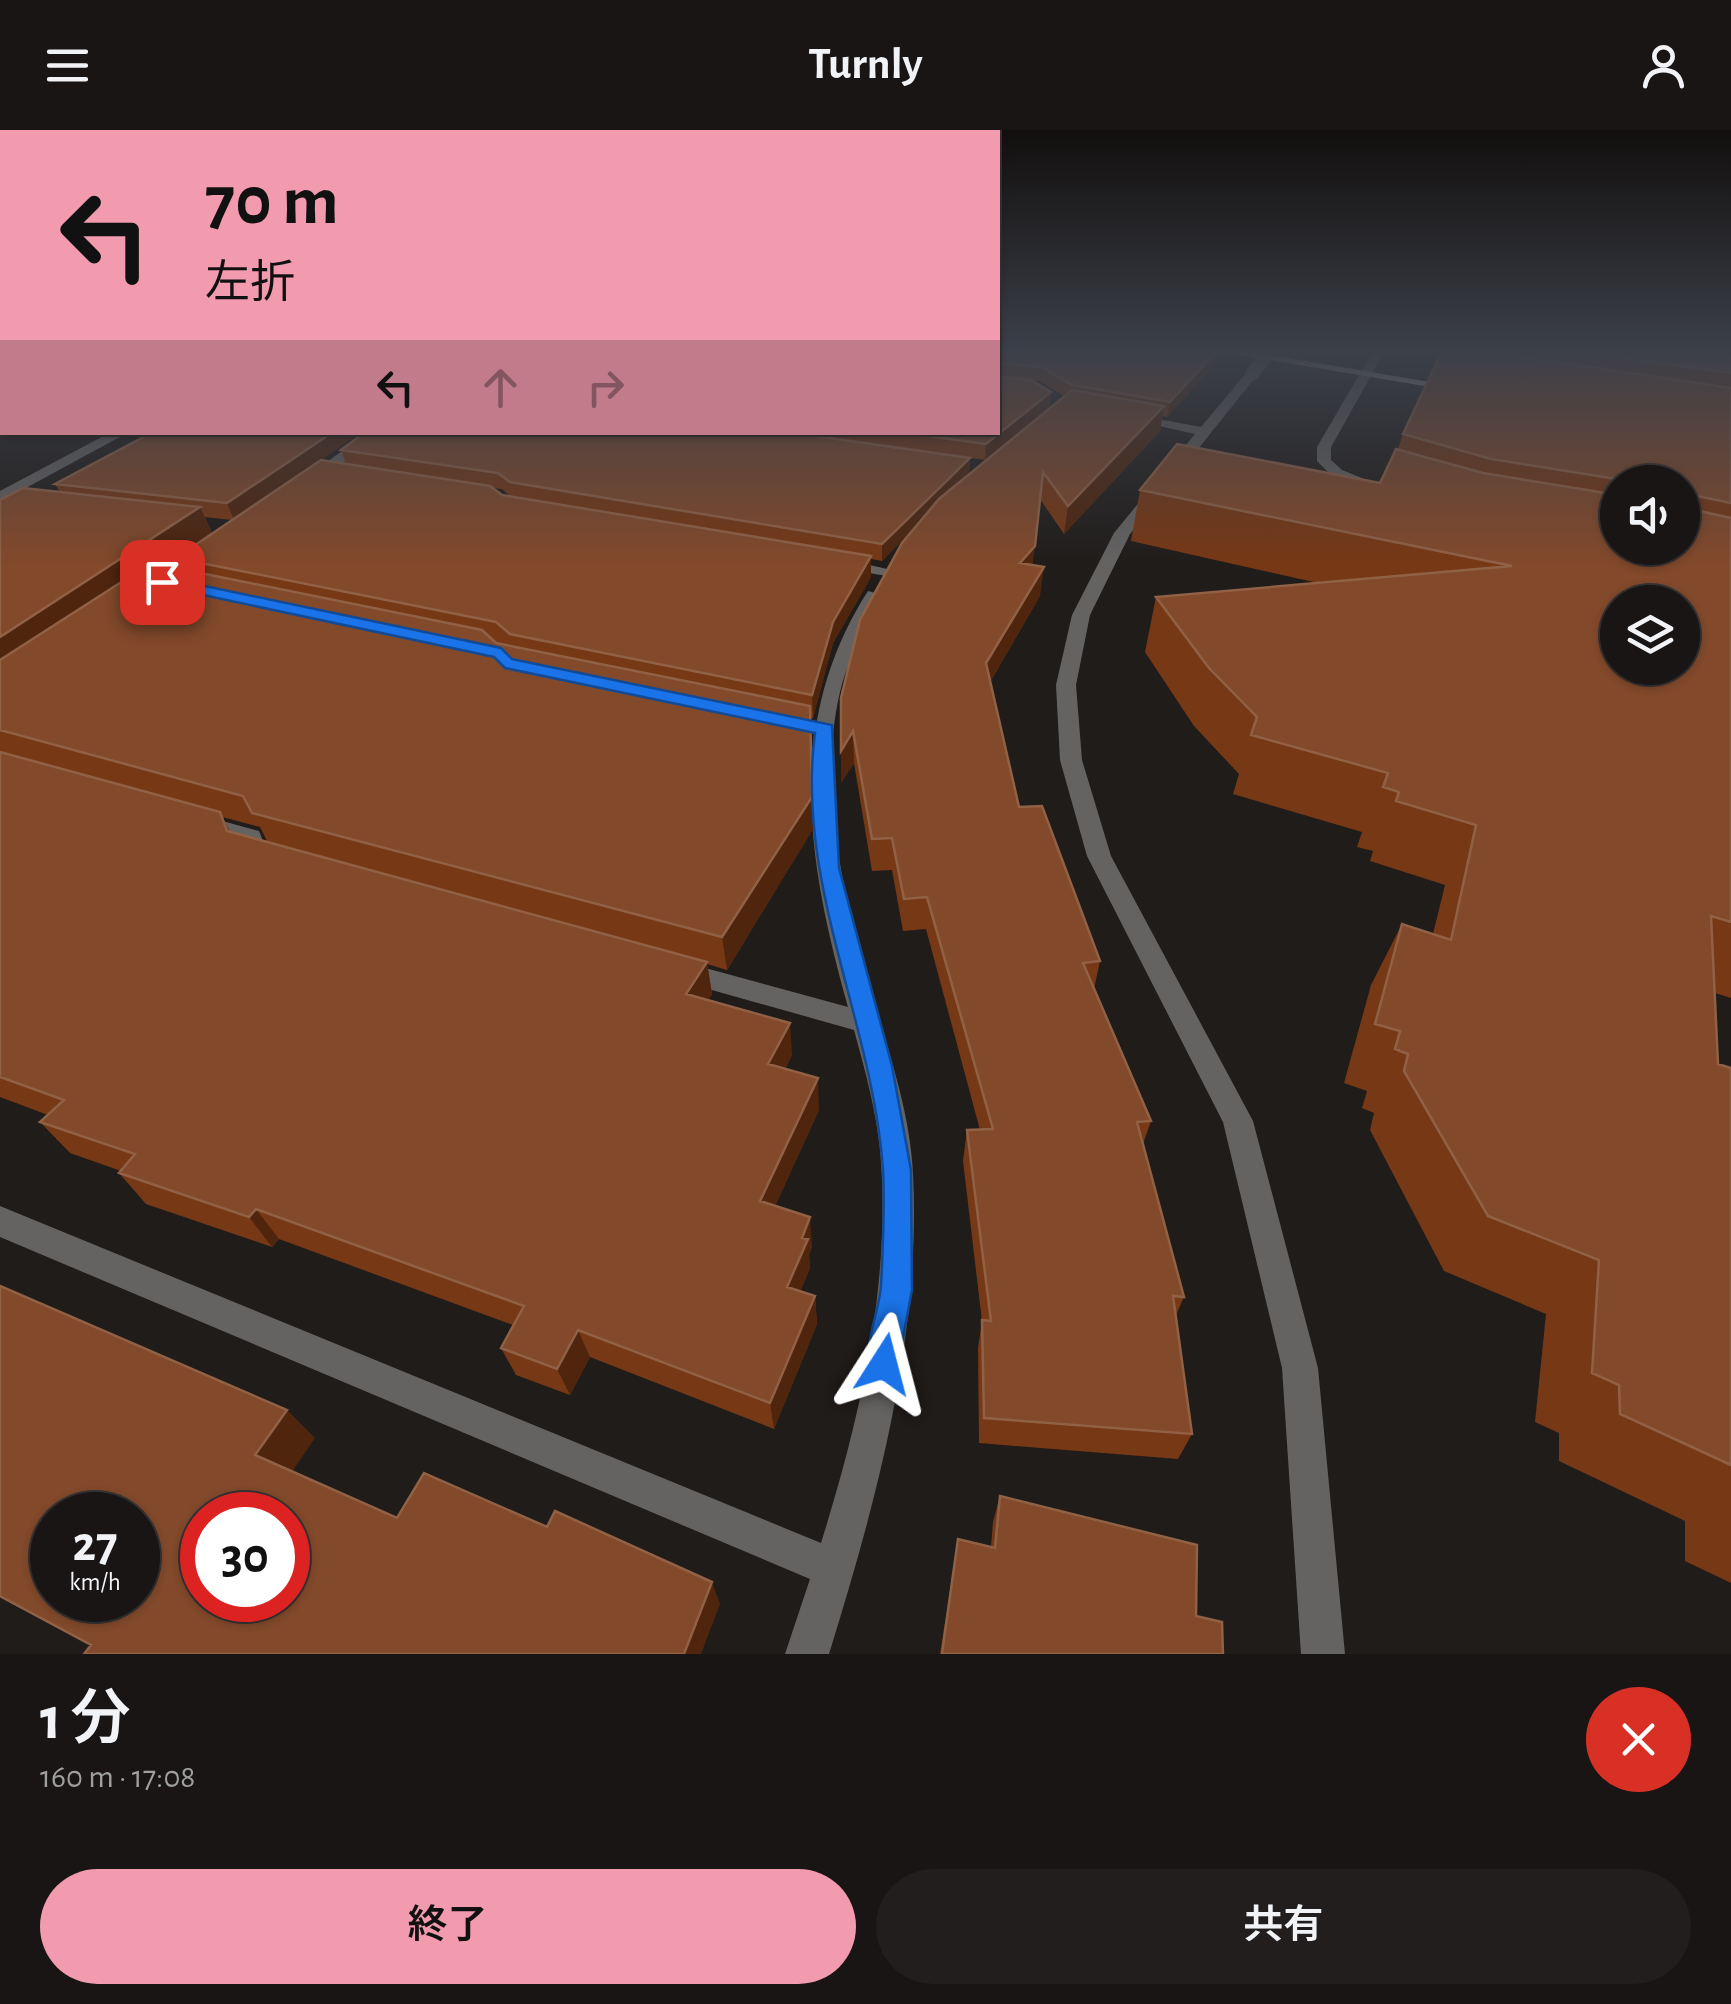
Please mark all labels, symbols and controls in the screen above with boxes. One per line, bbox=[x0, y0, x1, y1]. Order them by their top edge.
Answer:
icon: menu bbox=[40, 38, 95, 93]
icon: person bbox=[1636, 38, 1691, 93]
text: Turnly bbox=[808, 42, 923, 87]
text: 70 m bbox=[205, 167, 339, 237]
icon: left bbox=[40, 170, 170, 300]
text: 左折 bbox=[205, 261, 295, 306]
icon: left bbox=[368, 360, 423, 415]
icon: ahead bbox=[473, 360, 528, 415]
icon: right bbox=[578, 360, 633, 415]
map controls bbox=[1600, 465, 1700, 685]
button: sound bbox=[1600, 465, 1700, 565]
pin bbox=[120, 540, 205, 625]
icon: arrive bbox=[135, 555, 190, 610]
button: layers bbox=[1600, 585, 1700, 685]
position arrow bbox=[832, 1312, 936, 1416]
speed limit sign: 30 bbox=[180, 1492, 310, 1622]
text: 27 bbox=[72, 1520, 118, 1570]
text: km/h bbox=[69, 1570, 121, 1595]
button: close bbox=[1586, 1687, 1691, 1792]
text: 1 分 bbox=[40, 1690, 131, 1750]
text: 160 m · 17:08 bbox=[40, 1761, 195, 1793]
button: 終了 bbox=[40, 1869, 856, 1984]
button: 共有 bbox=[876, 1869, 1691, 1984]

